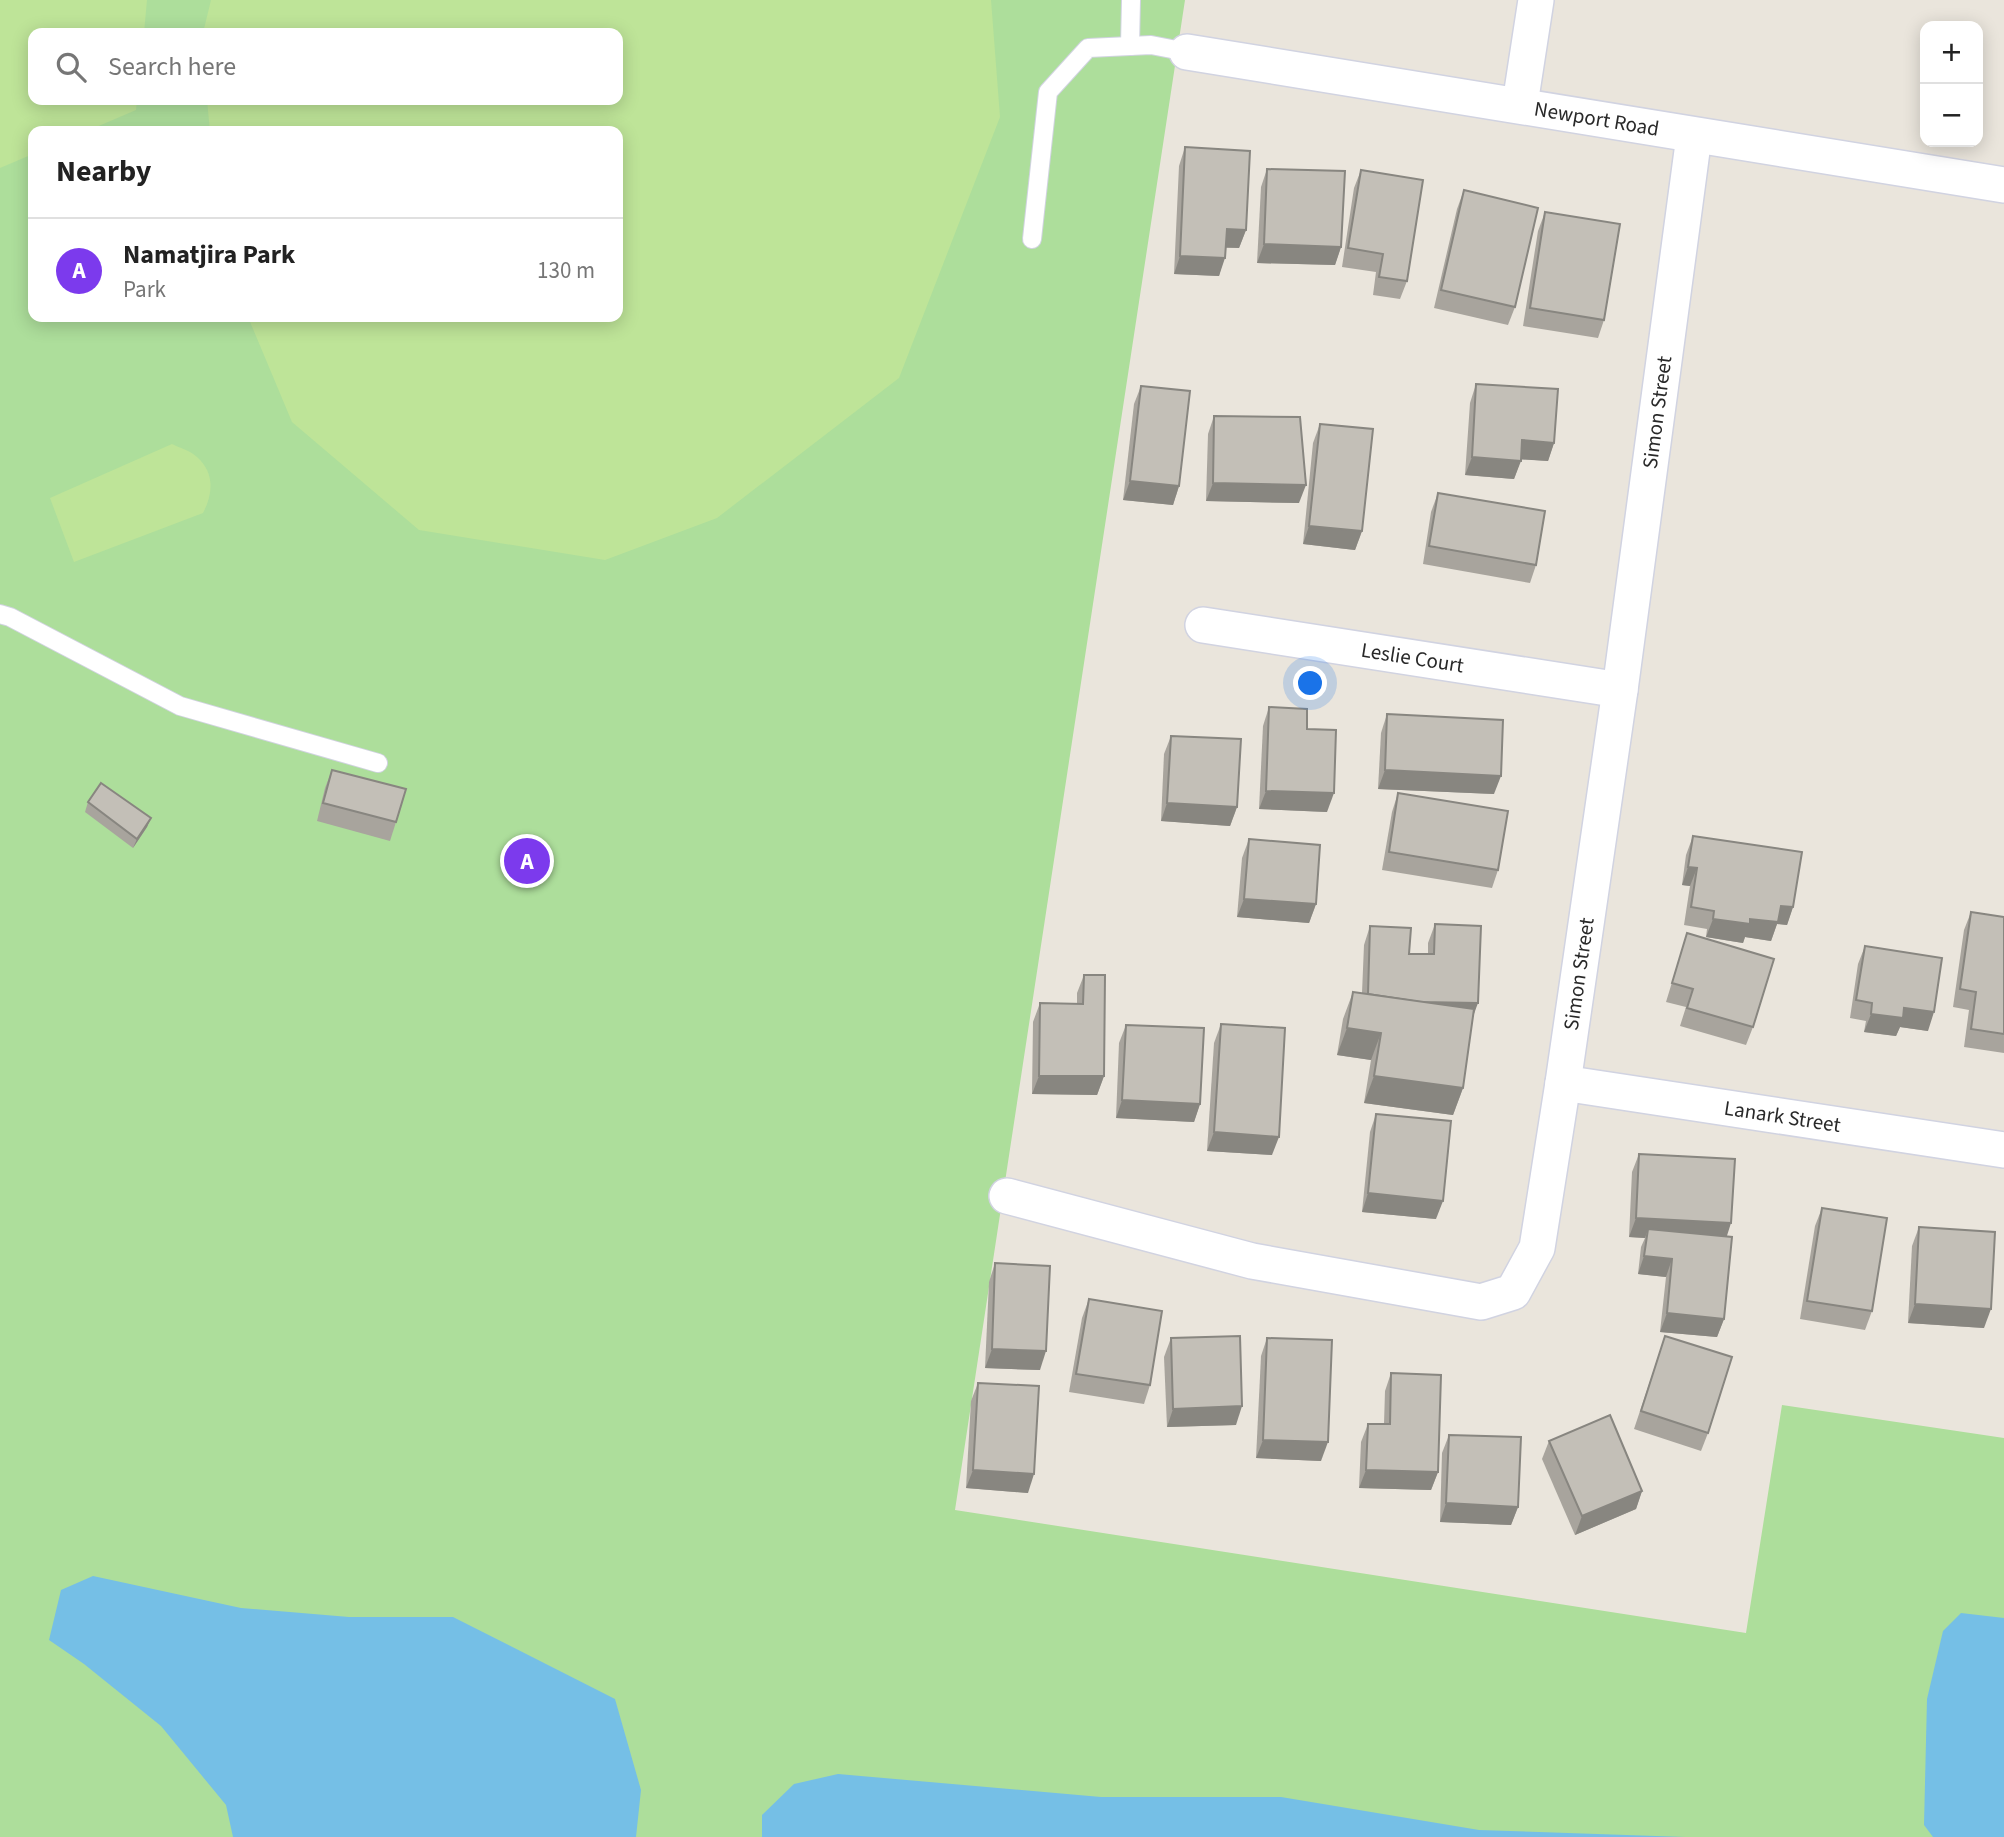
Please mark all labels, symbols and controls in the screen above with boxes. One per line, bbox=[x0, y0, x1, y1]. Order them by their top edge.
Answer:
map controls bbox=[1920, 21, 1983, 147]
button: + bbox=[1920, 21, 1983, 84]
search box bbox=[28, 28, 623, 105]
icon: search bbox=[52, 48, 90, 86]
text: Search here bbox=[108, 48, 236, 85]
button: − bbox=[1920, 84, 1983, 147]
street label: Newport Road bbox=[1532, 94, 1661, 144]
text: Nearby bbox=[56, 150, 151, 193]
text: Namatjira Park bbox=[123, 236, 295, 273]
text: A bbox=[72, 254, 86, 287]
text: 130 m bbox=[537, 254, 595, 287]
text: Park bbox=[123, 273, 166, 306]
street label: Simon Street bbox=[1635, 354, 1679, 471]
street label: Leslie Court bbox=[1359, 635, 1466, 680]
your location bbox=[1293, 666, 1327, 700]
pin: A bbox=[504, 835, 550, 887]
street label: Simon Street bbox=[1556, 916, 1602, 1032]
street label: Lanark Street bbox=[1722, 1093, 1843, 1140]

